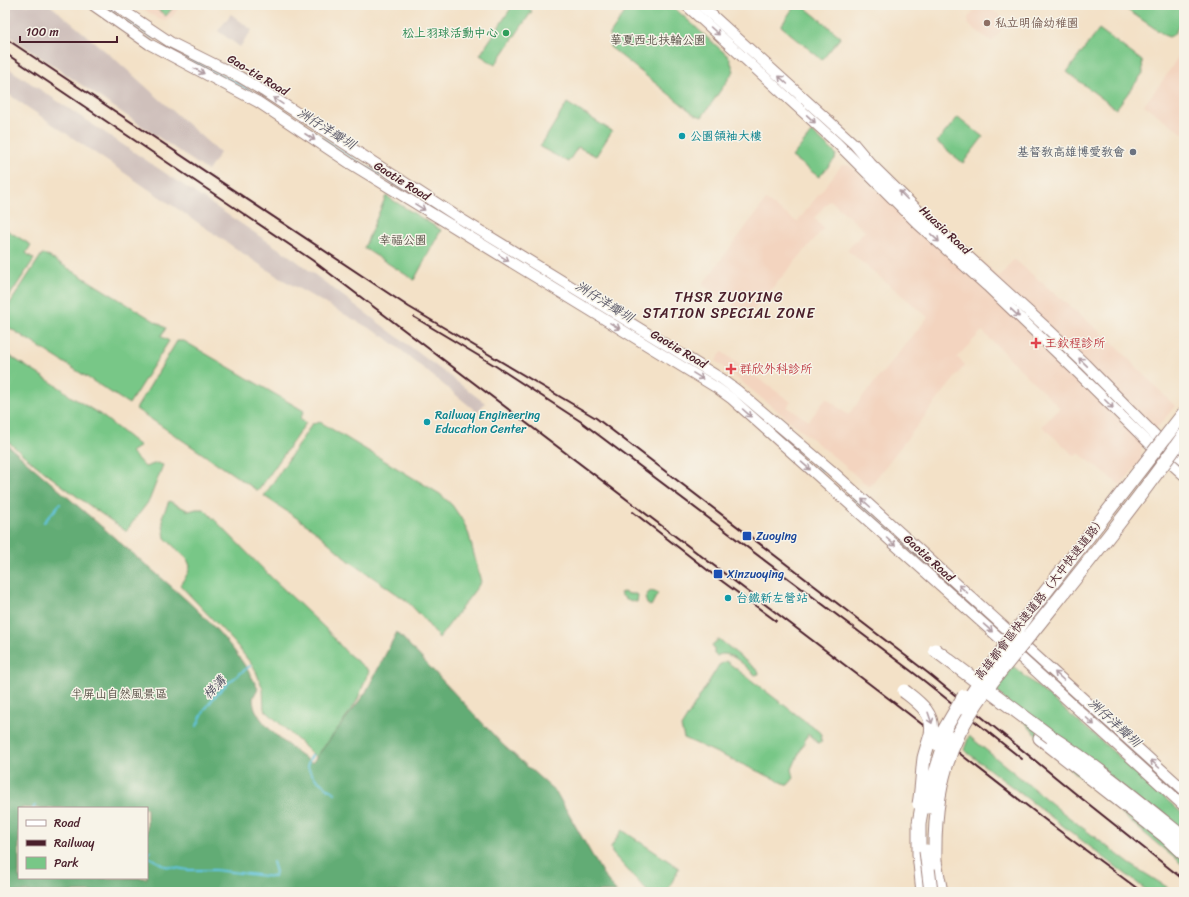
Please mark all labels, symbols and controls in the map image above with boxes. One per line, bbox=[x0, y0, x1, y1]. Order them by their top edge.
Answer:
place label: 私立明倫幼稚園 bbox=[995, 12, 1079, 34]
scale bar bbox=[20, 18, 117, 44]
marker: 私立明倫幼稚園 bbox=[982, 18, 992, 28]
text: 100 m bbox=[26, 21, 59, 43]
place label: 松上羽球活動中心 bbox=[402, 22, 498, 44]
one-way arrow bbox=[710, 27, 720, 36]
marker: 松上羽球活動中心 bbox=[501, 28, 511, 38]
park label: 華夏西北扶輪公園 bbox=[610, 29, 706, 51]
street label: Gao-tie Road bbox=[223, 48, 295, 103]
one-way arrow bbox=[192, 68, 204, 75]
one-way arrow bbox=[778, 76, 788, 85]
one-way arrow bbox=[273, 97, 284, 105]
water label: 洲仔洋瓣圳 bbox=[293, 101, 362, 156]
one-way arrow bbox=[806, 114, 816, 124]
place label: 公園領袖大樓 bbox=[690, 125, 762, 147]
marker: 公園領袖大樓 bbox=[677, 131, 687, 141]
one-way arrow bbox=[304, 133, 315, 141]
place label: 基督教高雄博愛教會 bbox=[1017, 141, 1125, 163]
marker: 基督教高雄博愛教會 bbox=[1128, 147, 1138, 157]
street label: Gaotie Road bbox=[369, 155, 436, 208]
one-way arrow bbox=[899, 190, 908, 200]
street label: Huasia Road bbox=[914, 200, 977, 261]
one-way arrow bbox=[414, 203, 425, 211]
park label: 幸福公園 bbox=[379, 229, 427, 251]
one-way arrow bbox=[930, 234, 940, 243]
one-way arrow bbox=[498, 254, 510, 262]
water label: 洲仔洋瓣圳 bbox=[571, 274, 640, 329]
district label: THSR ZUOYING STATION SPECIAL ZONE bbox=[643, 285, 816, 326]
one-way arrow bbox=[1010, 308, 1020, 318]
one-way arrow bbox=[609, 322, 620, 330]
street label: Gaotie Road bbox=[646, 323, 713, 376]
place label: 王欽程診所 bbox=[1045, 332, 1106, 354]
marker: 王欽程診所 bbox=[1030, 337, 1042, 349]
place label: 群欣外科診所 bbox=[740, 358, 813, 380]
one-way arrow bbox=[1078, 358, 1088, 367]
marker: 群欣外科診所 bbox=[725, 363, 737, 375]
one-way arrow bbox=[692, 372, 703, 380]
one-way arrow bbox=[1104, 399, 1114, 409]
place label: Railway Engineering Education Center bbox=[435, 404, 540, 440]
one-way arrow bbox=[741, 408, 752, 417]
marker: Railway Engineering Education Center bbox=[422, 417, 432, 427]
one-way arrow bbox=[801, 462, 811, 471]
one-way arrow bbox=[860, 498, 871, 507]
street label: 高雄都會區快速道路（大中快速道路） bbox=[969, 511, 1111, 685]
place label: Zuoying bbox=[756, 525, 797, 547]
street label: Gaotie Road bbox=[898, 529, 961, 588]
marker: Zuoying bbox=[741, 530, 753, 542]
one-way arrow bbox=[886, 537, 897, 546]
place label: Xinzuoying bbox=[726, 563, 784, 585]
marker: Xinzuoying bbox=[712, 568, 724, 580]
one-way arrow bbox=[957, 585, 968, 594]
place label: 台鐵新左營站 bbox=[736, 587, 808, 609]
marker: 台鐵新左營站 bbox=[723, 593, 733, 603]
one-way arrow bbox=[983, 624, 993, 633]
water label: 梯溝 bbox=[197, 669, 232, 705]
one-way arrow bbox=[1054, 672, 1064, 681]
park label: 半屏山自然風景區 bbox=[71, 683, 167, 705]
water label: 洲仔洋瓣圳 bbox=[1083, 692, 1148, 754]
one-way arrow bbox=[926, 712, 934, 724]
one-way arrow bbox=[1085, 716, 1095, 725]
one-way arrow bbox=[1150, 759, 1160, 769]
legend bbox=[18, 807, 148, 879]
text: Road bbox=[54, 812, 81, 834]
text: Railway bbox=[54, 832, 95, 854]
text: Park bbox=[54, 852, 79, 874]

